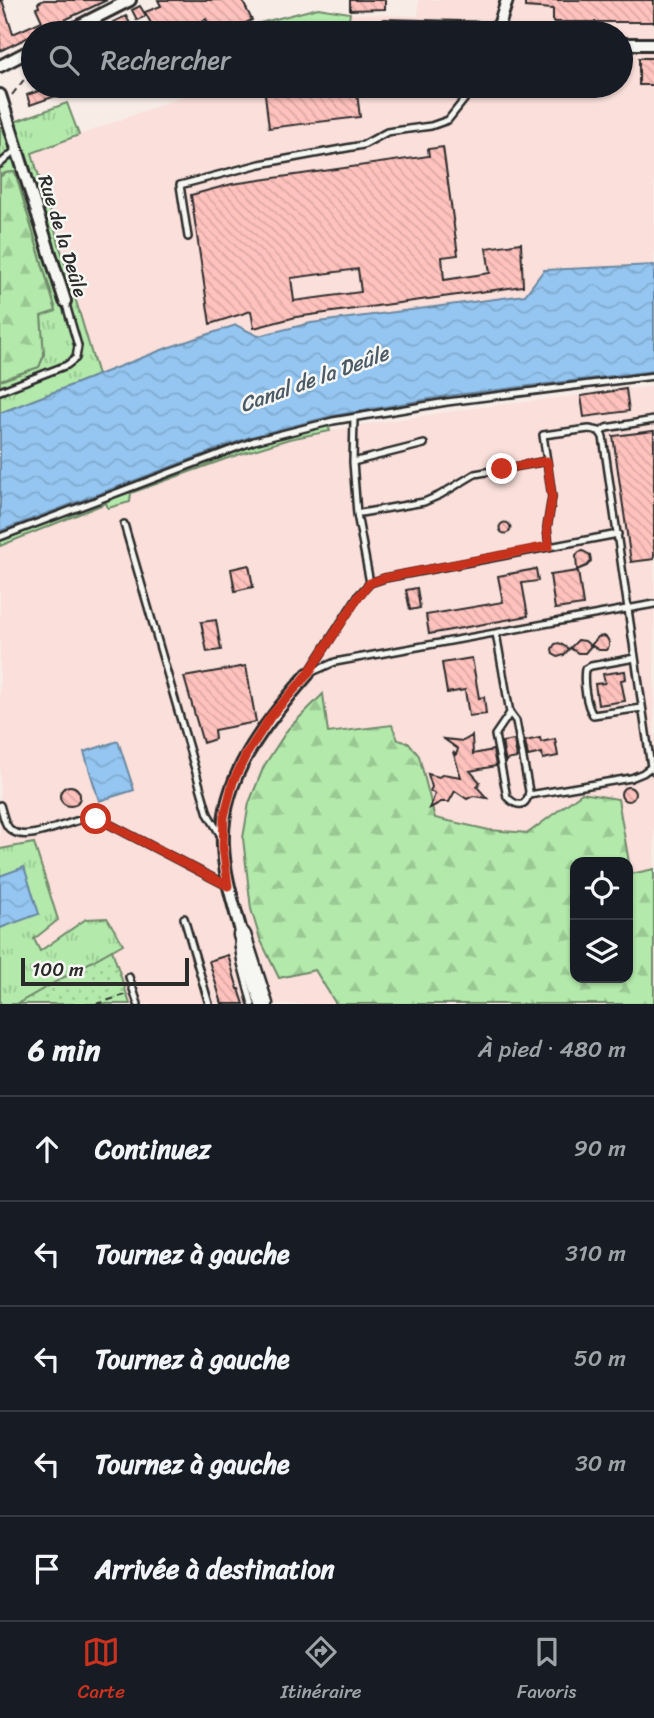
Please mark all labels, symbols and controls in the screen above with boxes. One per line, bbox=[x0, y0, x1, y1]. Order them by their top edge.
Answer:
search box bbox=[21, 21, 633, 98]
text: Rechercher bbox=[101, 37, 231, 83]
icon: search bbox=[45, 41, 83, 79]
street label: Rue de la Deûle bbox=[29, 171, 97, 301]
water label: Canal de la Deûle bbox=[234, 334, 396, 424]
route end bbox=[486, 453, 517, 484]
route start bbox=[80, 803, 111, 834]
map controls bbox=[570, 857, 633, 983]
button: locate bbox=[570, 857, 633, 920]
button: layers bbox=[570, 920, 633, 983]
text: 100 m bbox=[32, 953, 84, 986]
scale bar bbox=[21, 955, 189, 987]
text: 6 min bbox=[28, 1023, 100, 1077]
text: À pied · 480 m bbox=[478, 1029, 626, 1070]
text: Continuez bbox=[95, 1126, 211, 1172]
text: 90 m bbox=[574, 1128, 626, 1169]
icon: ahead bbox=[28, 1130, 66, 1168]
text: Tournez à gauche bbox=[95, 1231, 290, 1277]
text: 310 m bbox=[565, 1233, 626, 1274]
icon: left bbox=[28, 1235, 66, 1273]
text: Tournez à gauche bbox=[95, 1336, 290, 1382]
text: 50 m bbox=[574, 1338, 626, 1379]
icon: left bbox=[28, 1340, 66, 1378]
text: Tournez à gauche bbox=[95, 1441, 290, 1487]
text: 30 m bbox=[575, 1443, 626, 1484]
icon: left bbox=[28, 1445, 66, 1483]
text: Arrivée à destination bbox=[95, 1546, 335, 1592]
icon: arrive bbox=[28, 1550, 66, 1588]
tab: Carte bbox=[78, 1633, 125, 1708]
tab: Itinéraire bbox=[280, 1633, 362, 1708]
tab: Favoris bbox=[517, 1633, 576, 1708]

